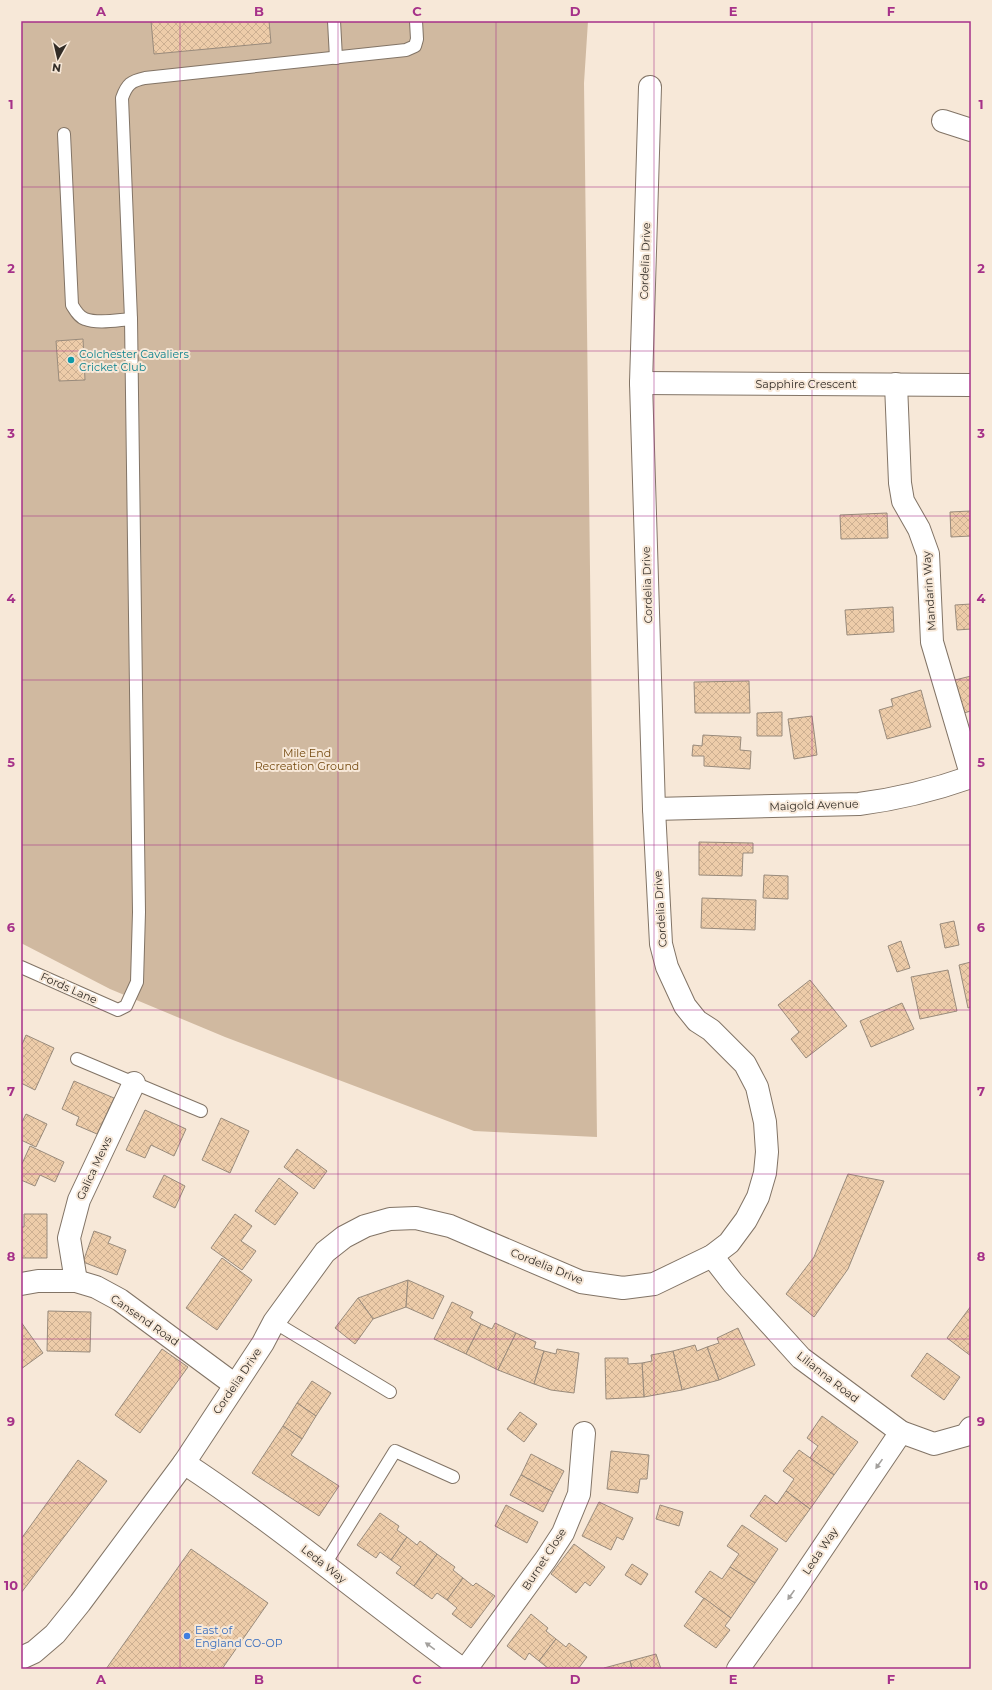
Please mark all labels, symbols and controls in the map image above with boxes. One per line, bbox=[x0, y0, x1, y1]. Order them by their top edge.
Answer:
text: A bbox=[95, 3, 107, 19]
text: B bbox=[254, 3, 264, 19]
text: C bbox=[412, 3, 422, 19]
text: D bbox=[570, 3, 581, 19]
text: E bbox=[729, 3, 738, 19]
text: F bbox=[887, 3, 895, 19]
north arrow bbox=[38, 38, 78, 78]
text: N bbox=[51, 60, 62, 75]
text: 1 bbox=[8, 96, 14, 112]
text: 1 bbox=[978, 96, 984, 112]
street label: Cordelia Drive bbox=[637, 222, 653, 300]
text: 2 bbox=[7, 260, 15, 276]
text: 2 bbox=[977, 260, 985, 276]
place label: Colchester Cavaliers Cricket Club bbox=[79, 347, 189, 374]
marker: Colchester Cavaliers Cricket Club bbox=[66, 355, 76, 365]
street label: Sapphire Crescent bbox=[755, 377, 857, 391]
text: 3 bbox=[6, 425, 15, 441]
text: 3 bbox=[976, 425, 985, 441]
street label: Cordelia Drive bbox=[639, 546, 655, 624]
street label: Mandarin Way bbox=[919, 551, 939, 631]
text: 4 bbox=[7, 590, 16, 606]
text: 4 bbox=[977, 590, 986, 606]
park label: Mile End Recreation Ground bbox=[255, 746, 359, 773]
text: 5 bbox=[7, 754, 15, 770]
text: 5 bbox=[977, 754, 985, 770]
street label: Maigold Avenue bbox=[769, 796, 859, 814]
street label: Cordelia Drive bbox=[650, 870, 670, 948]
text: 6 bbox=[7, 919, 16, 935]
text: 6 bbox=[977, 919, 986, 935]
street label: Fords Lane bbox=[38, 969, 100, 1007]
text: 7 bbox=[7, 1083, 15, 1099]
text: 7 bbox=[977, 1083, 985, 1099]
street label: Galica Mews bbox=[73, 1133, 115, 1202]
street label: Cordelia Drive bbox=[509, 1245, 586, 1287]
text: 8 bbox=[7, 1248, 16, 1264]
text: 8 bbox=[977, 1248, 986, 1264]
street label: Cansend Road bbox=[108, 1291, 182, 1349]
street label: Cordelia Drive bbox=[210, 1345, 265, 1417]
street label: Lilianna Road bbox=[794, 1348, 862, 1406]
text: 9 bbox=[7, 1413, 15, 1429]
text: 9 bbox=[977, 1413, 985, 1429]
one-way arrow bbox=[875, 1459, 883, 1469]
street label: Burnet Close bbox=[519, 1525, 569, 1593]
street label: Leda Way bbox=[799, 1525, 841, 1577]
street label: Leda Way bbox=[299, 1542, 350, 1586]
text: 10 bbox=[4, 1577, 18, 1593]
text: 10 bbox=[974, 1577, 988, 1593]
one-way arrow bbox=[787, 1590, 795, 1601]
place label: East of England CO-OP bbox=[195, 1623, 283, 1650]
marker: East of England CO-OP bbox=[182, 1631, 192, 1641]
one-way arrow bbox=[425, 1642, 436, 1650]
text: A bbox=[95, 1671, 107, 1687]
text: B bbox=[254, 1671, 264, 1687]
text: C bbox=[412, 1671, 422, 1687]
text: D bbox=[570, 1671, 581, 1687]
text: E bbox=[729, 1671, 738, 1687]
text: F bbox=[887, 1671, 895, 1687]

